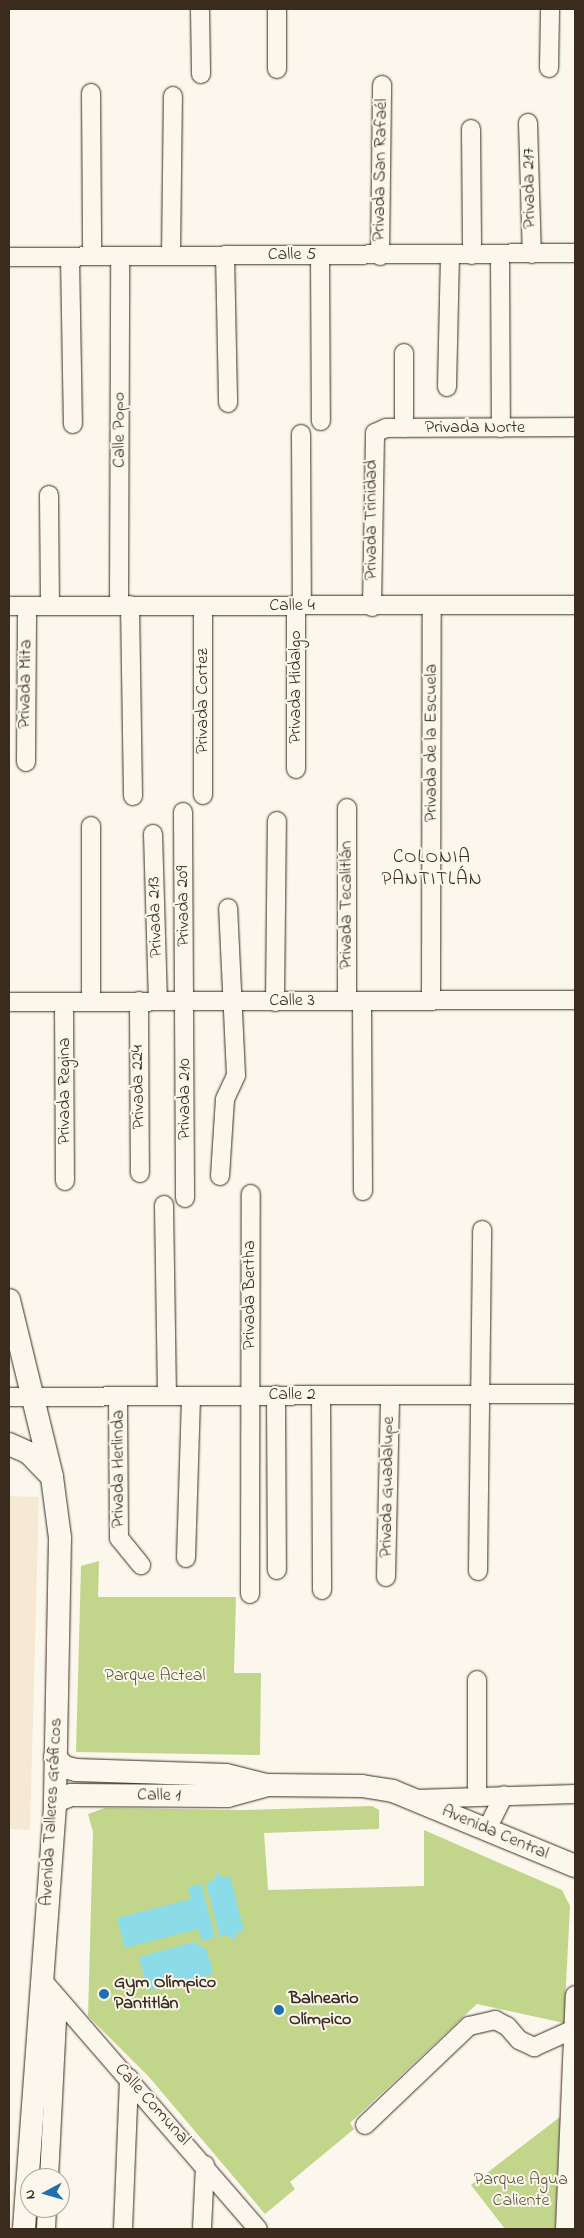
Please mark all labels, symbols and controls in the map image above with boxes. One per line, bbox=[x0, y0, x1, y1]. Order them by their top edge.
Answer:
street label: Privada San Rafaél bbox=[369, 98, 393, 242]
street label: Privada 217 bbox=[518, 147, 542, 229]
street label: Calle 5 bbox=[268, 244, 316, 266]
street label: Calle Popo bbox=[109, 392, 131, 468]
street label: Privada Norte bbox=[425, 417, 525, 439]
street label: Privada Trinidad bbox=[361, 460, 383, 580]
street label: Calle 4 bbox=[269, 595, 315, 617]
street label: Privada Hidalgo bbox=[285, 630, 307, 744]
street label: Privada Mita bbox=[14, 639, 38, 729]
street label: Privada Cortez bbox=[192, 648, 214, 754]
street label: Privada de la Escuela bbox=[421, 664, 443, 822]
street label: Privada Tecalitlán bbox=[336, 841, 358, 969]
district label: COLONIA PANTITLÁN bbox=[380, 847, 484, 891]
street label: Privada 209 bbox=[172, 865, 196, 947]
street label: Privada 213 bbox=[144, 876, 168, 958]
street label: Calle 3 bbox=[269, 990, 315, 1012]
street label: Privada Regina bbox=[54, 1037, 76, 1145]
street label: Privada 224 bbox=[127, 1045, 151, 1129]
street label: Privada 210 bbox=[174, 1058, 196, 1140]
street label: Privada Bertha bbox=[239, 1240, 261, 1350]
street label: Calle 2 bbox=[268, 1384, 316, 1406]
street label: Privada Herlinda bbox=[108, 1410, 130, 1528]
street label: Privada Guadalupe bbox=[376, 1416, 400, 1558]
park label: Parque Acteal bbox=[105, 1665, 205, 1687]
street label: Avenida Talleres Gráficos bbox=[36, 1717, 68, 1907]
street label: Calle 1 bbox=[137, 1785, 181, 1807]
street label: Avenida Central bbox=[438, 1801, 552, 1865]
place label: Gym Olímpico Pantitlán bbox=[114, 1973, 216, 2016]
marker: Gym Olímpico Pantitlán bbox=[98, 1988, 110, 2000]
place label: Balneario Olímpico bbox=[289, 1989, 359, 2032]
marker: Balneario Olímpico bbox=[273, 2004, 285, 2016]
street label: Calle Comunal bbox=[109, 2059, 195, 2151]
north arrow bbox=[20, 2168, 70, 2218]
park label: Parque Agua Caliente bbox=[474, 2170, 568, 2212]
text: N bbox=[20, 2189, 42, 2200]

